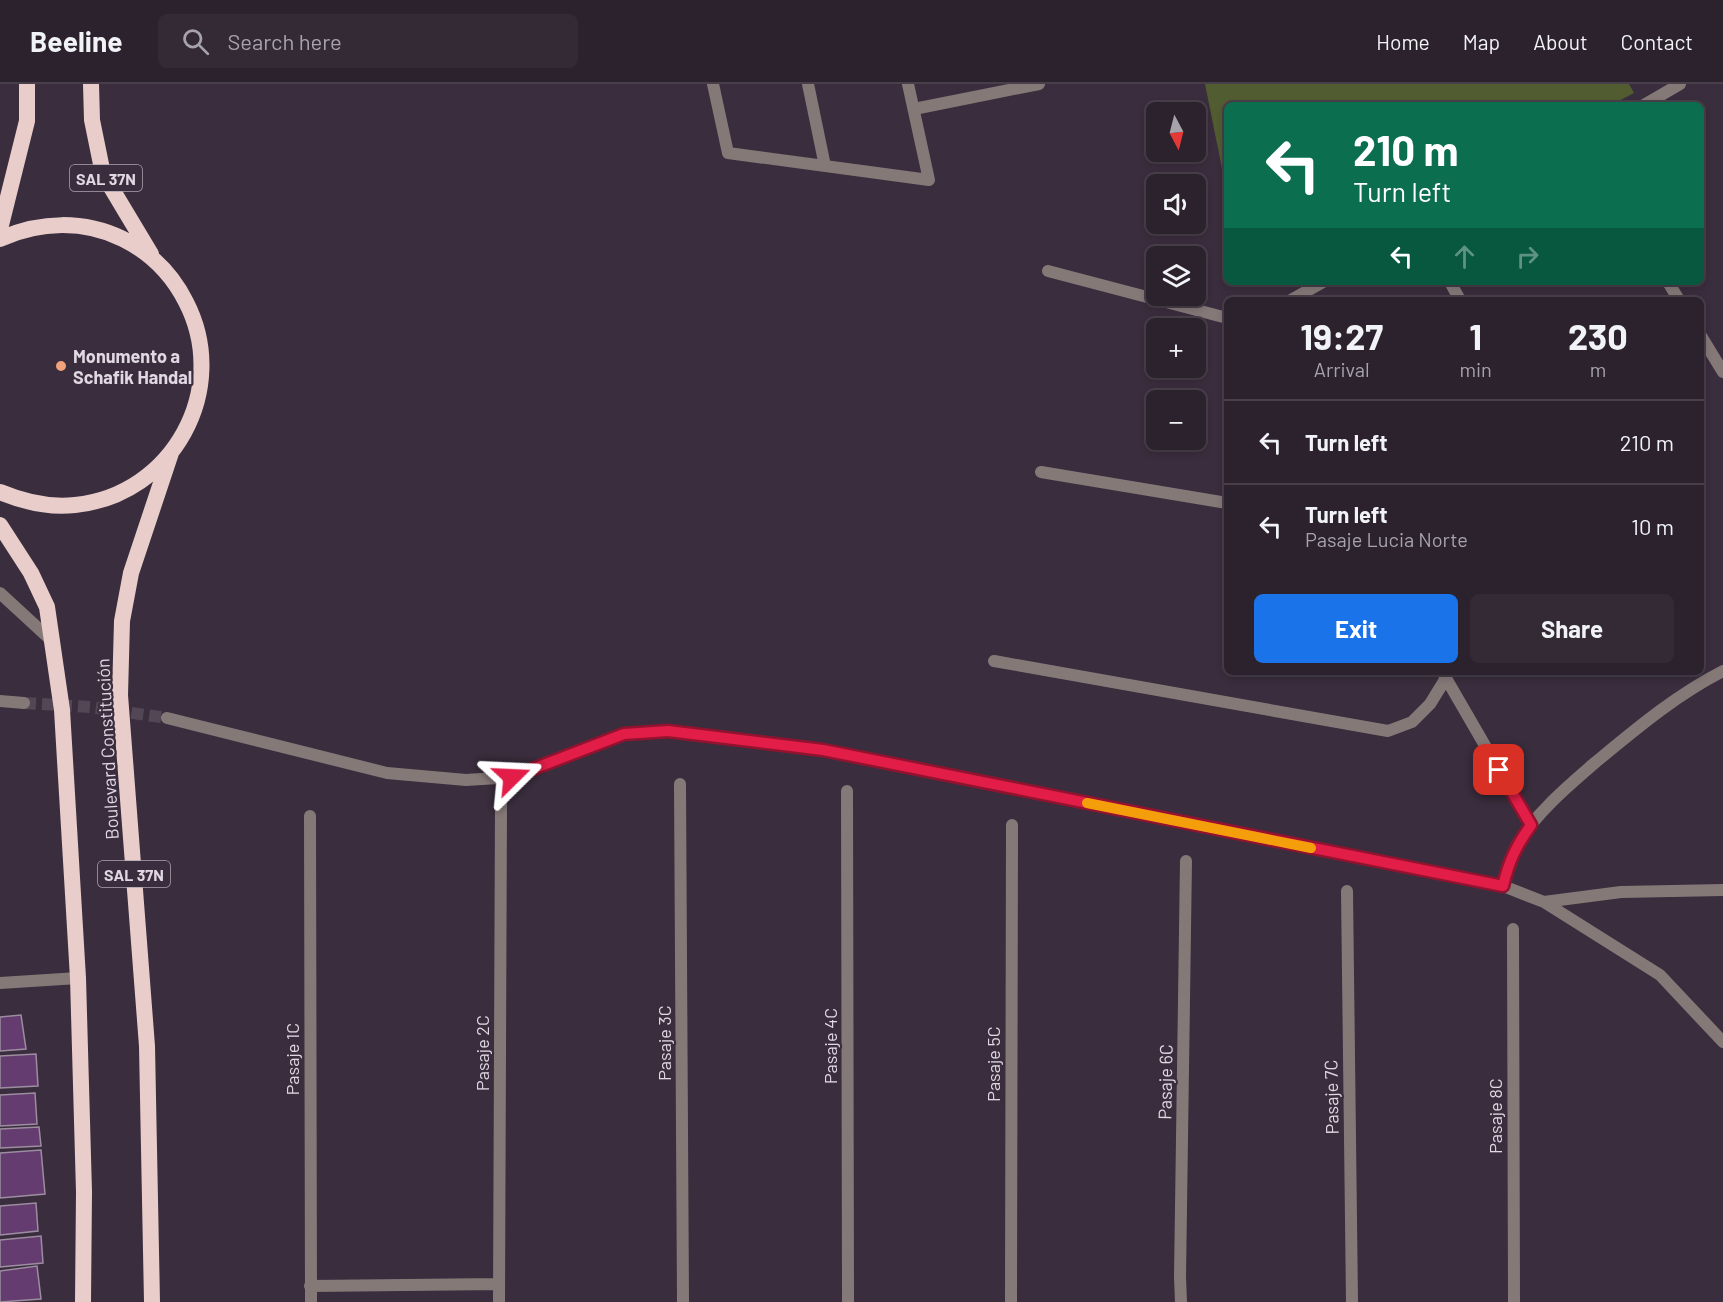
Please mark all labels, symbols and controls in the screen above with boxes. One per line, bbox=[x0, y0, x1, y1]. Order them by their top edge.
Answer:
search box bbox=[158, 14, 578, 68]
text: Beeline bbox=[30, 24, 122, 58]
icon: search bbox=[179, 25, 212, 58]
text: Search here bbox=[227, 28, 342, 54]
text: Home bbox=[1376, 29, 1430, 54]
text: Map bbox=[1463, 29, 1500, 54]
text: About bbox=[1533, 29, 1588, 54]
text: Contact bbox=[1621, 29, 1693, 54]
north arrow bbox=[1146, 102, 1206, 162]
map controls bbox=[1146, 102, 1206, 450]
text: 210 m bbox=[1353, 124, 1459, 174]
icon: left bbox=[1254, 126, 1332, 204]
road number: SAL 37N bbox=[70, 165, 142, 191]
button: sound bbox=[1146, 174, 1206, 234]
text: Turn left bbox=[1353, 175, 1451, 207]
icon: left bbox=[1385, 240, 1418, 273]
icon: ahead bbox=[1448, 240, 1481, 273]
icon: right bbox=[1511, 240, 1544, 273]
button: layers bbox=[1146, 246, 1206, 306]
text: 19:27 bbox=[1300, 314, 1383, 357]
text: 1 bbox=[1469, 314, 1482, 357]
text: 230 bbox=[1568, 314, 1628, 357]
button: + bbox=[1146, 318, 1206, 378]
place label: Monumento a Schafik Handal bbox=[73, 345, 192, 388]
text: Arrival bbox=[1314, 357, 1370, 381]
text: min bbox=[1459, 357, 1492, 381]
text: m bbox=[1590, 357, 1606, 381]
marker: Monumento a Schafik Handal bbox=[54, 359, 68, 373]
button: − bbox=[1146, 390, 1206, 450]
icon: left bbox=[1254, 426, 1287, 459]
text: Turn left bbox=[1305, 429, 1388, 455]
text: 210 m bbox=[1620, 429, 1674, 455]
text: Turn left bbox=[1305, 501, 1388, 527]
icon: left bbox=[1254, 510, 1287, 543]
text: 10 m bbox=[1631, 513, 1674, 539]
text: Pasaje Lucia Norte bbox=[1305, 527, 1468, 551]
button: Exit bbox=[1254, 594, 1458, 663]
button: Share bbox=[1470, 594, 1674, 663]
street label: Boulevard Constitución bbox=[91, 658, 123, 840]
pin bbox=[1473, 744, 1524, 795]
position arrow bbox=[480, 745, 544, 809]
icon: arrive bbox=[1482, 753, 1515, 786]
road number: SAL 37N bbox=[98, 861, 170, 887]
street label: Pasaje 3C bbox=[653, 1005, 675, 1081]
street label: Pasaje 4C bbox=[819, 1008, 841, 1084]
street label: Pasaje 2C bbox=[471, 1015, 493, 1091]
street label: Pasaje 1C bbox=[281, 1023, 303, 1095]
street label: Pasaje 5C bbox=[982, 1026, 1004, 1102]
street label: Pasaje 6C bbox=[1153, 1044, 1177, 1120]
street label: Pasaje 7C bbox=[1319, 1059, 1343, 1135]
street label: Pasaje 8C bbox=[1484, 1078, 1506, 1154]

